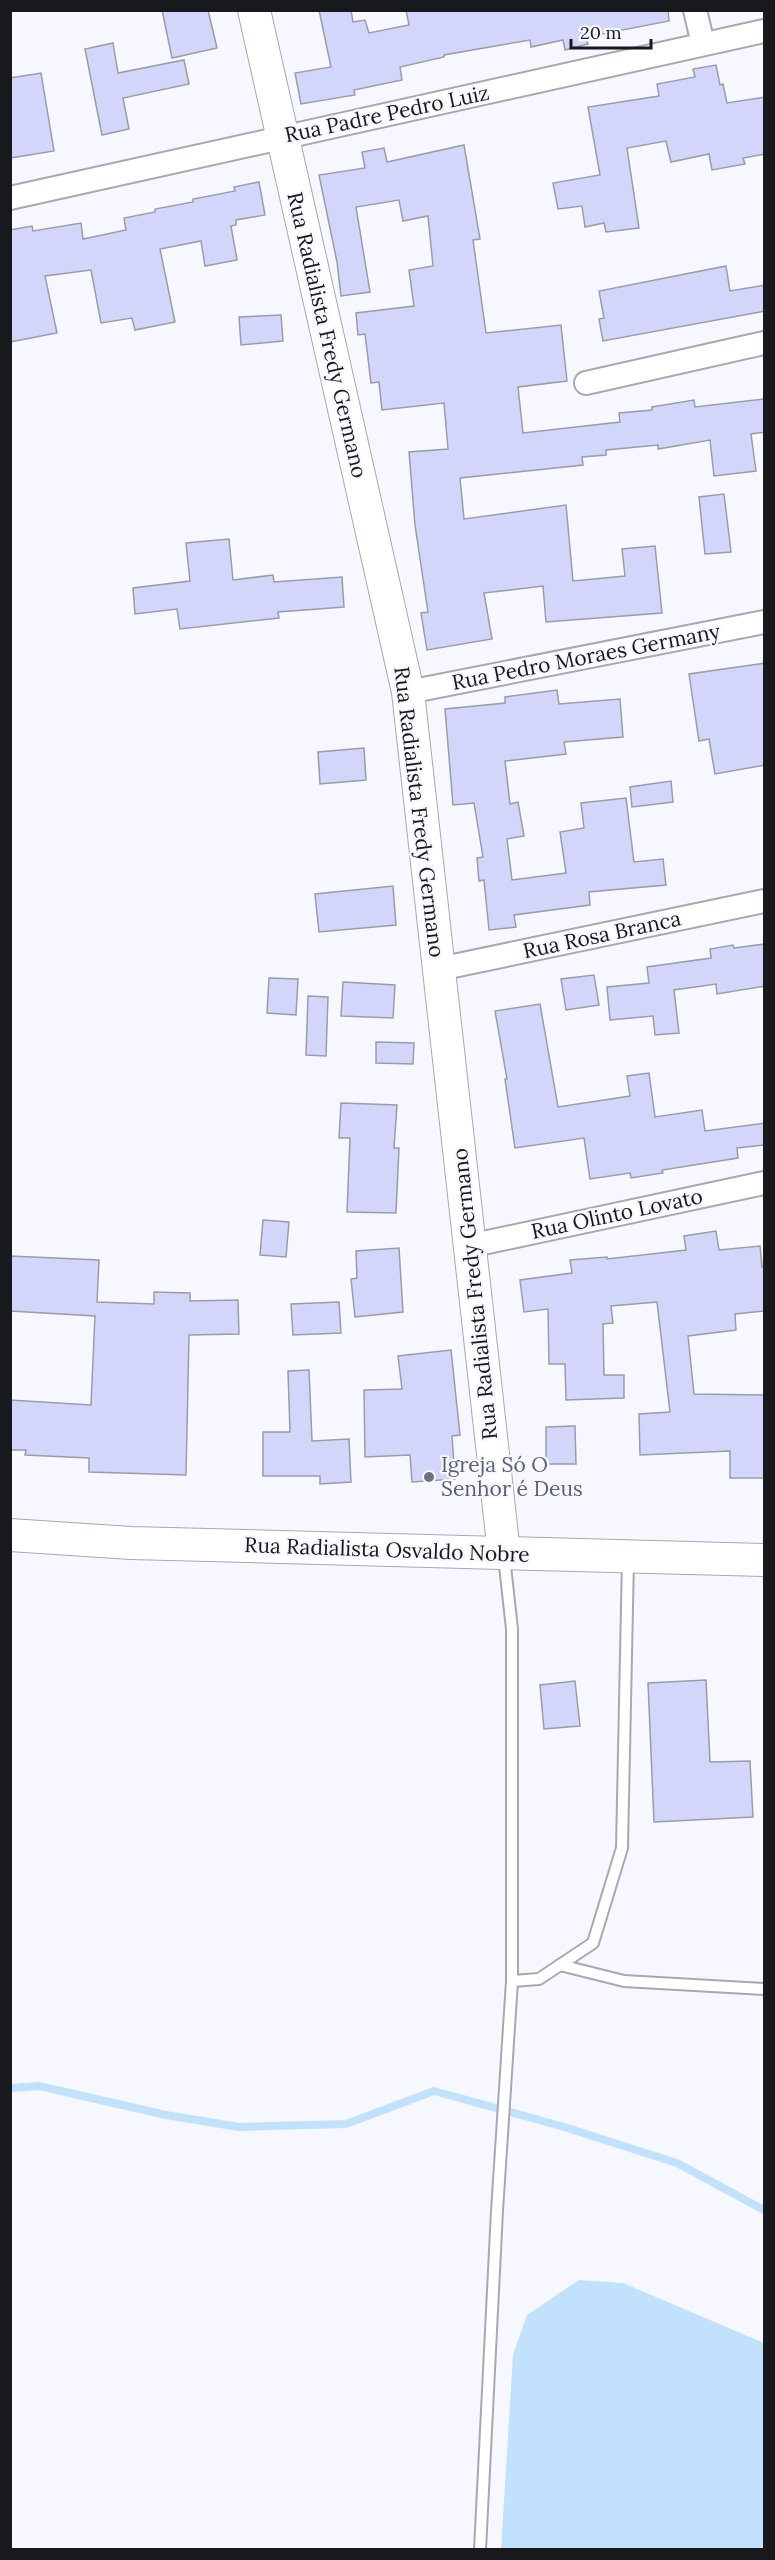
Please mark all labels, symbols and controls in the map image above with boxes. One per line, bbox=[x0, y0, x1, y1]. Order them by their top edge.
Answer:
scale bar bbox=[571, 12, 650, 50]
text: 20 m bbox=[580, 21, 622, 44]
street label: Rua Padre Pedro Luiz bbox=[282, 79, 492, 148]
street label: Rua Radialista Fredy Germano bbox=[281, 189, 374, 481]
street label: Rua Pedro Moraes Germany bbox=[449, 617, 722, 696]
street label: Rua Radialista Fredy Germano bbox=[388, 665, 451, 959]
street label: Rua Rosa Branca bbox=[520, 905, 684, 964]
street label: Rua Radialista Fredy Germano bbox=[446, 1147, 503, 1441]
street label: Rua Olinto Lovato bbox=[529, 1182, 705, 1245]
place label: Igreja Só O Senhor é Deus bbox=[441, 1451, 583, 1502]
marker: Igreja Só O Senhor é Deus bbox=[422, 1470, 436, 1484]
street label: Rua Radialista Osvaldo Nobre bbox=[244, 1531, 530, 1568]

